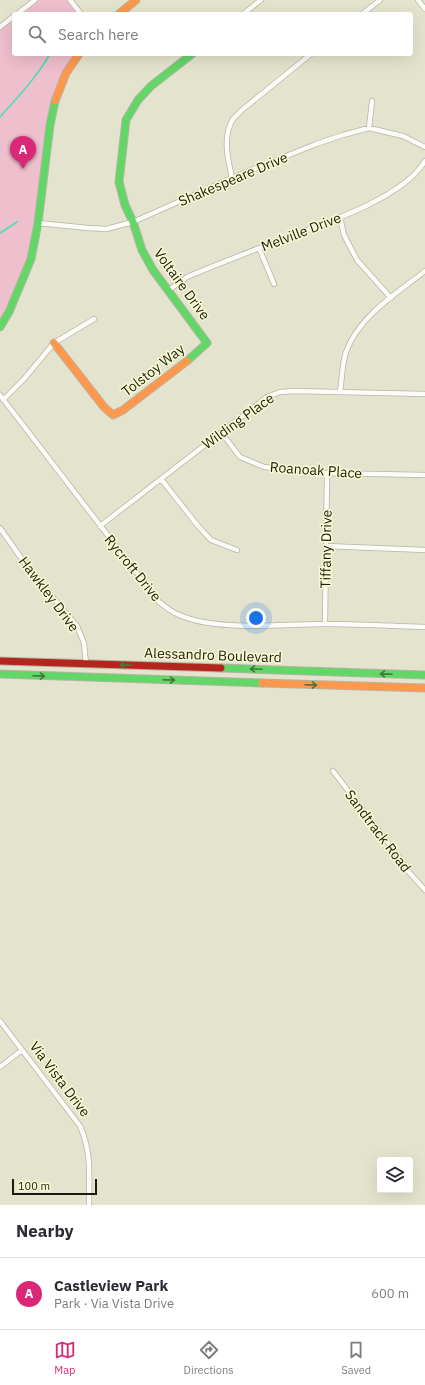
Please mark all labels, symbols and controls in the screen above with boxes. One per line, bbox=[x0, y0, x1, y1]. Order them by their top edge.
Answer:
search box bbox=[12, 12, 413, 56]
icon: search bbox=[26, 23, 48, 45]
text: Search here bbox=[58, 25, 138, 44]
pin: A bbox=[10, 136, 36, 169]
street label: Shakespeare Drive bbox=[176, 148, 291, 210]
street label: Melville Drive bbox=[258, 208, 344, 255]
street label: Voltaire Drive bbox=[150, 245, 214, 324]
street label: Tolstoy Way bbox=[118, 340, 188, 400]
street label: Wilding Place bbox=[199, 389, 278, 453]
street label: Roanoak Place bbox=[269, 458, 363, 482]
street label: Tiffany Drive bbox=[316, 509, 336, 588]
street label: Rycroft Drive bbox=[101, 531, 166, 605]
street label: Hawkley Drive bbox=[15, 553, 83, 635]
your location bbox=[246, 608, 266, 628]
street label: Alessandro Boulevard bbox=[144, 644, 282, 666]
one-way arrow bbox=[120, 661, 133, 669]
one-way arrow bbox=[250, 666, 263, 673]
one-way arrow bbox=[380, 670, 393, 678]
one-way arrow bbox=[32, 672, 45, 679]
one-way arrow bbox=[162, 676, 175, 684]
one-way arrow bbox=[304, 681, 317, 689]
street label: Sandtrack Road bbox=[341, 786, 415, 876]
street label: Via Vista Drive bbox=[26, 1038, 94, 1120]
map controls bbox=[377, 1157, 413, 1193]
button: layers bbox=[377, 1157, 413, 1193]
scale bar bbox=[12, 1177, 97, 1196]
text: 100 m bbox=[18, 1179, 50, 1193]
text: Nearby bbox=[16, 1220, 74, 1242]
text: Castleview Park bbox=[54, 1276, 168, 1295]
text: A bbox=[25, 1285, 33, 1302]
text: 600 m bbox=[371, 1285, 409, 1302]
text: Park · Via Vista Drive bbox=[54, 1295, 174, 1312]
tab: Map bbox=[54, 1339, 76, 1377]
tab: Directions bbox=[184, 1339, 234, 1377]
tab: Saved bbox=[341, 1339, 371, 1377]

